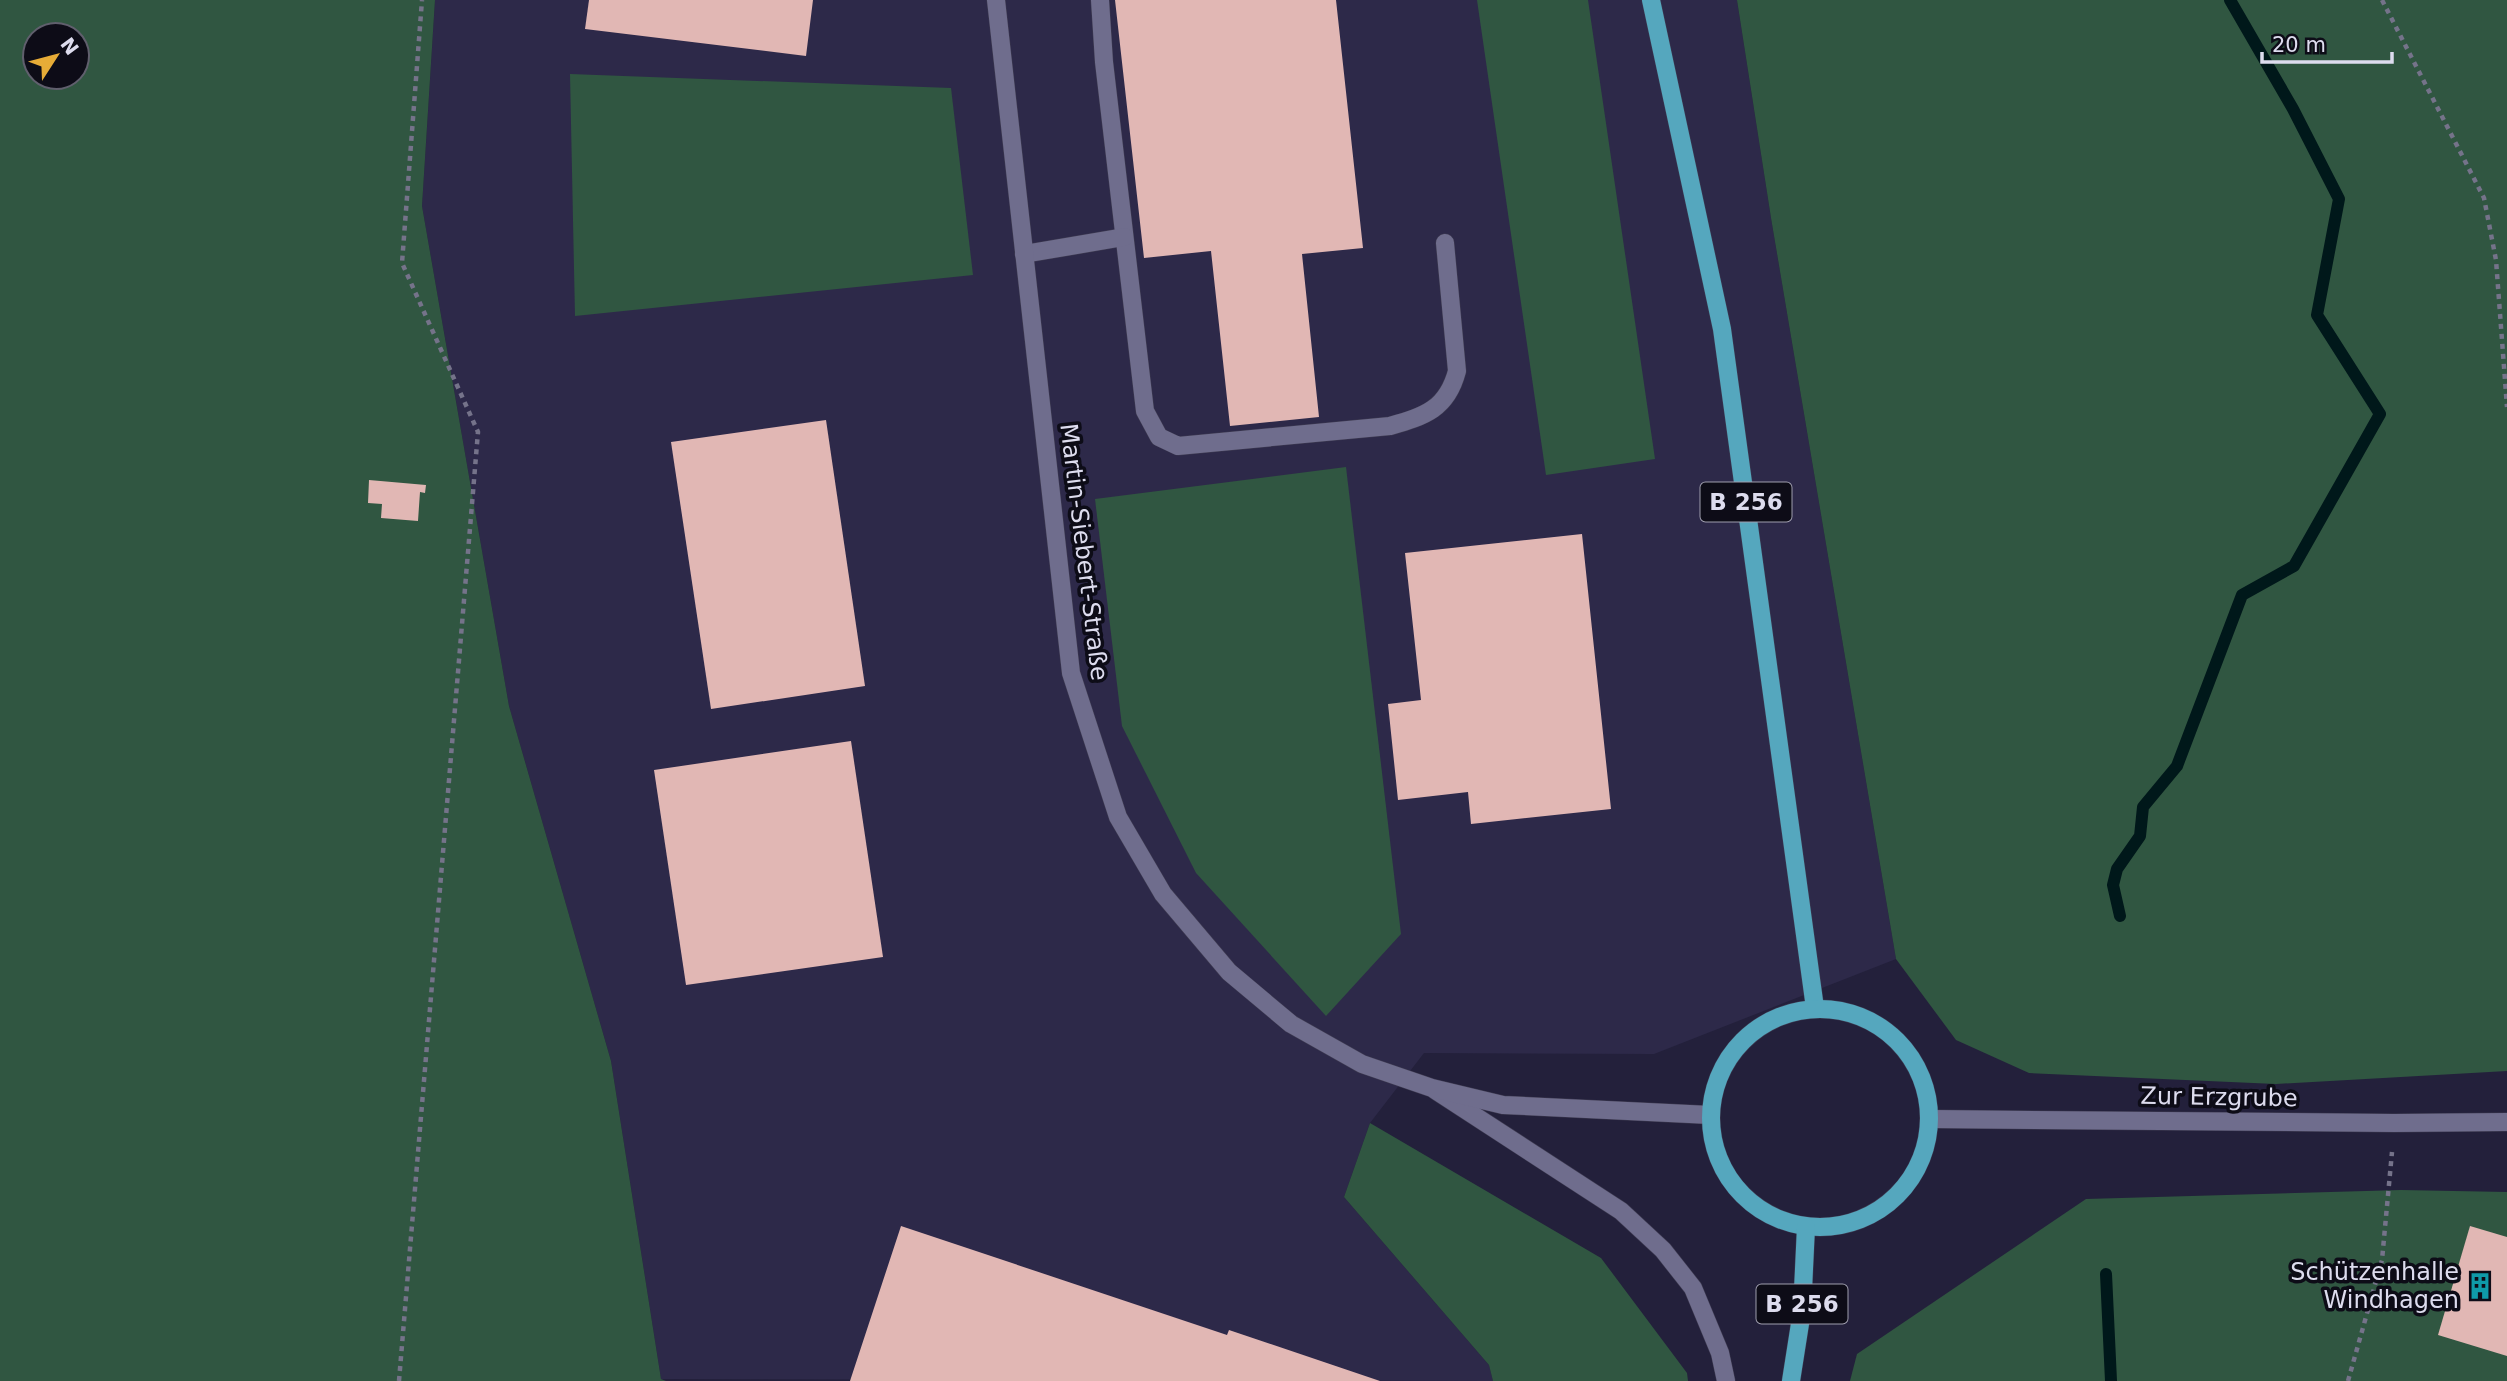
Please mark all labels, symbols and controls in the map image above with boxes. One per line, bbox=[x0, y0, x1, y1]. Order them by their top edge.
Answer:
north arrow bbox=[21, 21, 91, 91]
scale bar bbox=[2262, 21, 2392, 65]
text: N bbox=[56, 33, 83, 59]
text: 20 m bbox=[2272, 33, 2326, 57]
street label: Martin-Siebert-Straße bbox=[1054, 422, 1114, 682]
road number: B 256 bbox=[1700, 482, 1792, 522]
street label: Zur Erzgrube bbox=[2140, 1082, 2298, 1112]
place label: Schützenhalle Windhagen bbox=[2290, 1258, 2459, 1314]
building icon: Schützenhalle Windhagen bbox=[2465, 1271, 2495, 1301]
road number: B 256 bbox=[1756, 1284, 1848, 1324]

